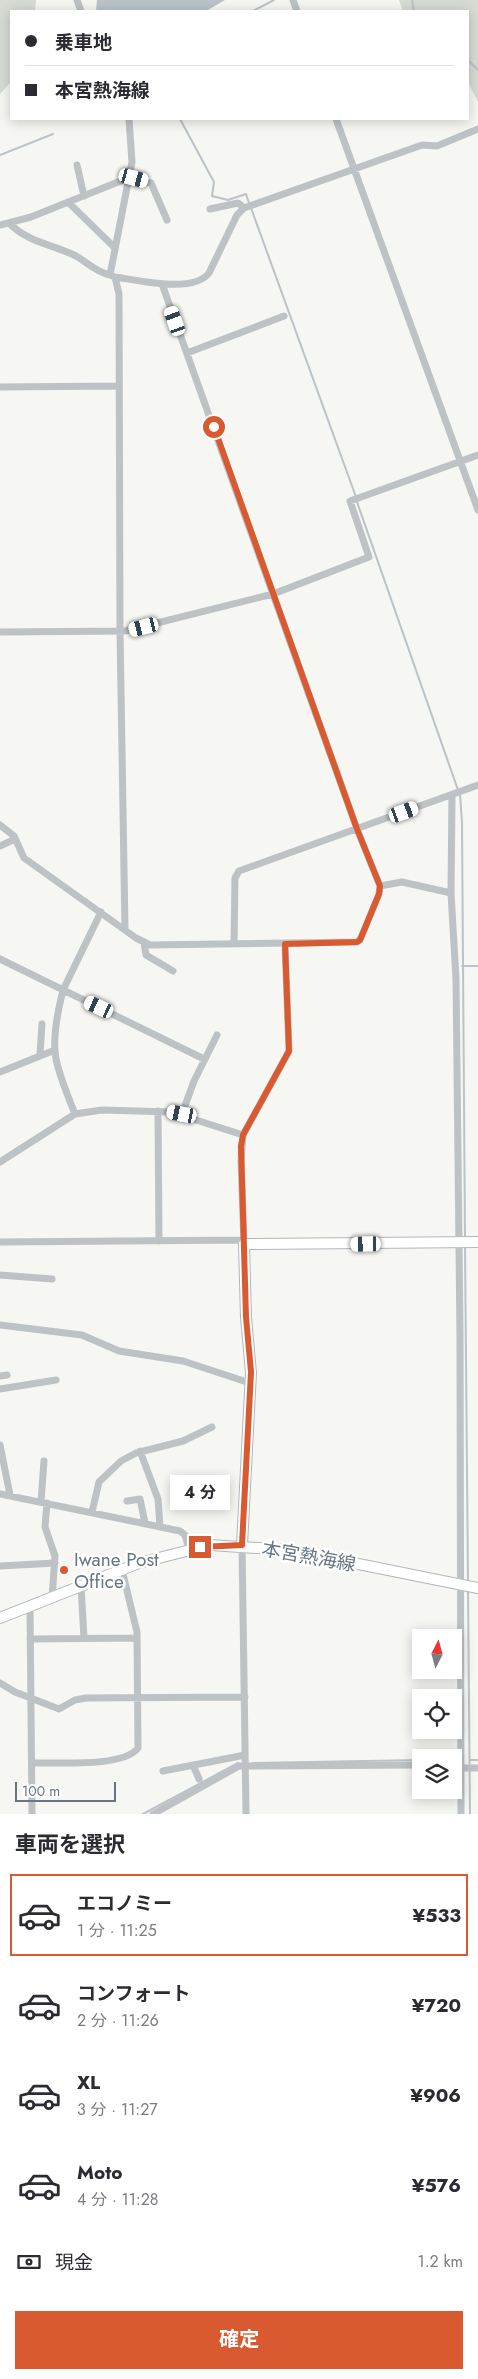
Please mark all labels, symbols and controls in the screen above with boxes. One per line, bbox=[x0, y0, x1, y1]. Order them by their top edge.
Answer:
text: 乗車地 bbox=[55, 29, 112, 56]
text: 本宮熱海線 bbox=[55, 77, 150, 104]
car bbox=[117, 167, 150, 189]
car bbox=[162, 304, 187, 338]
route start bbox=[203, 416, 225, 438]
car bbox=[127, 616, 160, 638]
car bbox=[387, 800, 420, 824]
car bbox=[82, 994, 115, 1020]
car bbox=[165, 1104, 198, 1124]
car bbox=[350, 1236, 381, 1252]
callout: 4 分 bbox=[170, 1474, 230, 1510]
text: 4 分 bbox=[184, 1481, 216, 1504]
street label: 本宮熱海線 bbox=[260, 1535, 358, 1578]
route end bbox=[189, 1536, 211, 1558]
place label: Iwane Post Office bbox=[74, 1546, 159, 1595]
marker: Iwane Post Office bbox=[58, 1564, 70, 1576]
north arrow bbox=[412, 1629, 462, 1679]
map controls bbox=[412, 1629, 462, 1799]
button: locate bbox=[412, 1689, 462, 1739]
button: layers bbox=[412, 1749, 462, 1799]
scale bar bbox=[15, 1779, 116, 1802]
text: 100 m bbox=[22, 1781, 60, 1801]
text: 車両を選択 bbox=[15, 1828, 125, 1860]
text: エコノミー bbox=[77, 1890, 172, 1917]
icon: car bbox=[17, 1893, 62, 1938]
text: ¥533 bbox=[412, 1902, 461, 1929]
text: 1 分 · 11:25 bbox=[77, 1919, 157, 1942]
text: コンフォート bbox=[77, 1980, 190, 2007]
icon: car bbox=[17, 1983, 62, 2028]
text: ¥720 bbox=[412, 1992, 461, 2019]
text: 2 分 · 11:26 bbox=[77, 2009, 159, 2032]
text: XL bbox=[77, 2069, 100, 2096]
icon: car bbox=[17, 2073, 62, 2118]
text: ¥906 bbox=[410, 2082, 461, 2109]
text: 3 分 · 11:27 bbox=[77, 2098, 158, 2121]
text: Moto bbox=[77, 2159, 122, 2186]
icon: car bbox=[17, 2163, 62, 2208]
text: ¥576 bbox=[412, 2172, 461, 2199]
text: 4 分 · 11:28 bbox=[77, 2188, 159, 2211]
icon: cash bbox=[15, 2248, 43, 2276]
text: 現金 bbox=[55, 2249, 93, 2276]
text: 1.2 km bbox=[418, 2250, 463, 2273]
button: 確定 bbox=[15, 2311, 463, 2369]

